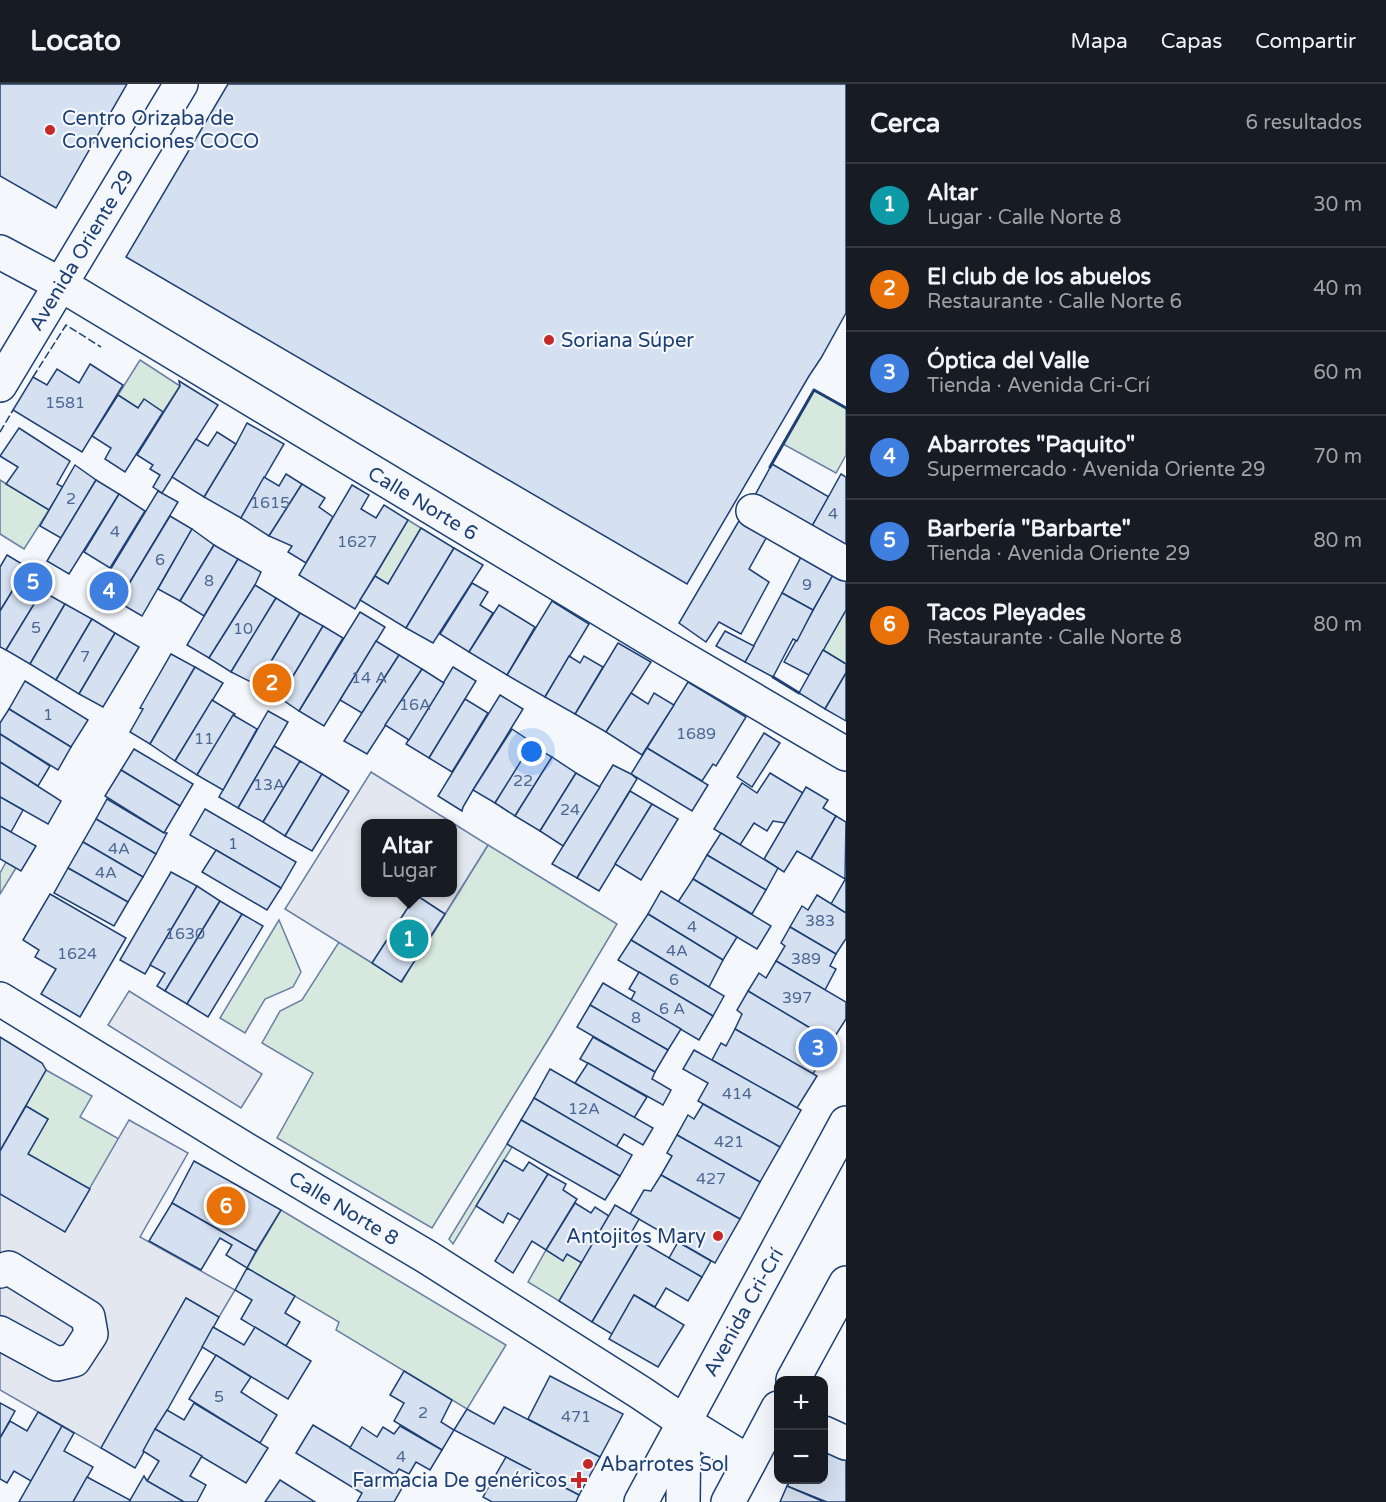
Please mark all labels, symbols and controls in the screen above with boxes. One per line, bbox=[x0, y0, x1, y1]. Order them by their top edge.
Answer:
text: Locato bbox=[30, 24, 121, 58]
text: Mapa bbox=[1071, 29, 1128, 54]
text: Capas bbox=[1161, 29, 1222, 54]
text: Compartir bbox=[1255, 29, 1356, 54]
place label: Centro Orizaba de Convenciones COCO bbox=[62, 107, 259, 154]
text: Cerca bbox=[870, 108, 940, 139]
text: 6 resultados bbox=[1246, 111, 1362, 135]
marker: Centro Orizaba de Convenciones COCO bbox=[43, 123, 57, 137]
street label: Avenida Oriente 29 bbox=[24, 166, 139, 335]
text: Altar bbox=[927, 180, 978, 206]
text: 1 bbox=[883, 193, 896, 217]
text: 30 m bbox=[1313, 193, 1362, 217]
text: Lugar · Calle Norte 8 bbox=[927, 206, 1122, 230]
text: El club de los abuelos bbox=[927, 264, 1151, 290]
text: 2 bbox=[883, 277, 896, 301]
text: 40 m bbox=[1313, 277, 1362, 301]
text: Restaurante · Calle Norte 6 bbox=[927, 290, 1182, 314]
place label: Soriana Súper bbox=[561, 329, 694, 353]
marker: Soriana Súper bbox=[542, 333, 556, 347]
text: Óptica del Valle bbox=[927, 348, 1090, 374]
text: 3 bbox=[883, 361, 896, 385]
text: 60 m bbox=[1313, 361, 1362, 385]
text: Tienda · Avenida Cri-Crí bbox=[927, 374, 1150, 398]
house number: 1581 bbox=[45, 393, 85, 413]
text: Abarrotes "Paquito" bbox=[927, 432, 1135, 458]
text: 4 bbox=[883, 445, 896, 469]
text: 70 m bbox=[1313, 445, 1362, 469]
text: Supermercado · Avenida Oriente 29 bbox=[927, 458, 1266, 482]
street label: Calle Norte 6 bbox=[363, 462, 482, 546]
house number: 2 bbox=[66, 489, 76, 509]
house number: 1615 bbox=[250, 493, 290, 513]
house number: 4 bbox=[828, 504, 838, 524]
text: Barbería "Barbarte" bbox=[927, 516, 1131, 542]
house number: 4 bbox=[110, 522, 120, 542]
text: 5 bbox=[883, 529, 896, 553]
text: 80 m bbox=[1313, 529, 1362, 553]
house number: 1627 bbox=[337, 532, 377, 552]
text: Tienda · Avenida Oriente 29 bbox=[927, 542, 1190, 566]
house number: 6 bbox=[155, 550, 165, 570]
pin: 5 bbox=[14, 560, 52, 604]
pin: 4 bbox=[90, 568, 128, 614]
house number: 8 bbox=[204, 571, 214, 591]
house number: 9 bbox=[802, 575, 812, 595]
text: Tacos Pleyades bbox=[927, 600, 1086, 626]
text: 6 bbox=[883, 613, 896, 637]
text: 80 m bbox=[1313, 613, 1362, 637]
house number: 5 bbox=[31, 618, 41, 638]
house number: 10 bbox=[233, 619, 253, 639]
text: Restaurante · Calle Norte 8 bbox=[927, 626, 1182, 650]
house number: 7 bbox=[80, 647, 90, 667]
pin: 2 bbox=[252, 660, 292, 706]
house number: 14 A bbox=[351, 668, 387, 688]
house number: 16A bbox=[399, 695, 431, 715]
house number: 1 bbox=[43, 705, 53, 725]
house number: 1689 bbox=[676, 724, 716, 744]
house number: 11 bbox=[194, 729, 214, 749]
your location bbox=[517, 737, 546, 766]
house number: 22 bbox=[513, 771, 533, 791]
house number: 13A bbox=[253, 775, 285, 795]
house number: 24 bbox=[560, 800, 580, 820]
popup bbox=[361, 819, 457, 897]
text: Altar bbox=[381, 833, 432, 859]
house number: 1 bbox=[228, 834, 238, 854]
house number: 4A bbox=[108, 839, 130, 859]
text: Lugar bbox=[381, 859, 437, 883]
house number: 4A bbox=[95, 863, 117, 883]
house number: 383 bbox=[805, 911, 835, 931]
pin: 1 bbox=[390, 916, 428, 962]
house number: 4 bbox=[687, 917, 697, 937]
house number: 1630 bbox=[165, 924, 205, 944]
house number: 4A bbox=[666, 941, 688, 961]
house number: 1624 bbox=[57, 944, 97, 964]
house number: 389 bbox=[791, 949, 821, 969]
house number: 6 bbox=[669, 970, 679, 990]
house number: 397 bbox=[782, 988, 812, 1008]
house number: 6 A bbox=[659, 999, 685, 1019]
house number: 8 bbox=[631, 1008, 641, 1028]
pin: 3 bbox=[798, 1026, 838, 1070]
house number: 414 bbox=[722, 1084, 752, 1104]
house number: 12A bbox=[568, 1099, 600, 1119]
house number: 421 bbox=[714, 1132, 744, 1152]
street label: Calle Norte 8 bbox=[284, 1167, 403, 1251]
house number: 427 bbox=[696, 1169, 726, 1189]
pin: 6 bbox=[206, 1184, 246, 1228]
place label: Antojitos Mary bbox=[566, 1225, 706, 1249]
marker: Antojitos Mary bbox=[711, 1229, 725, 1243]
street label: Avenida Cri-Crí bbox=[699, 1244, 789, 1381]
map controls bbox=[774, 1376, 828, 1484]
button: + bbox=[774, 1376, 828, 1430]
house number: 5 bbox=[214, 1387, 224, 1407]
house number: 2 bbox=[418, 1403, 428, 1423]
house number: 471 bbox=[561, 1407, 591, 1427]
button: − bbox=[774, 1430, 828, 1484]
house number: 4 bbox=[396, 1447, 406, 1467]
place label: Abarrotes Sol bbox=[600, 1453, 729, 1477]
marker: Abarrotes Sol bbox=[581, 1457, 595, 1471]
place label: Farmacia De genéricos bbox=[352, 1469, 567, 1493]
marker: Farmacia De genéricos bbox=[572, 1473, 586, 1487]

